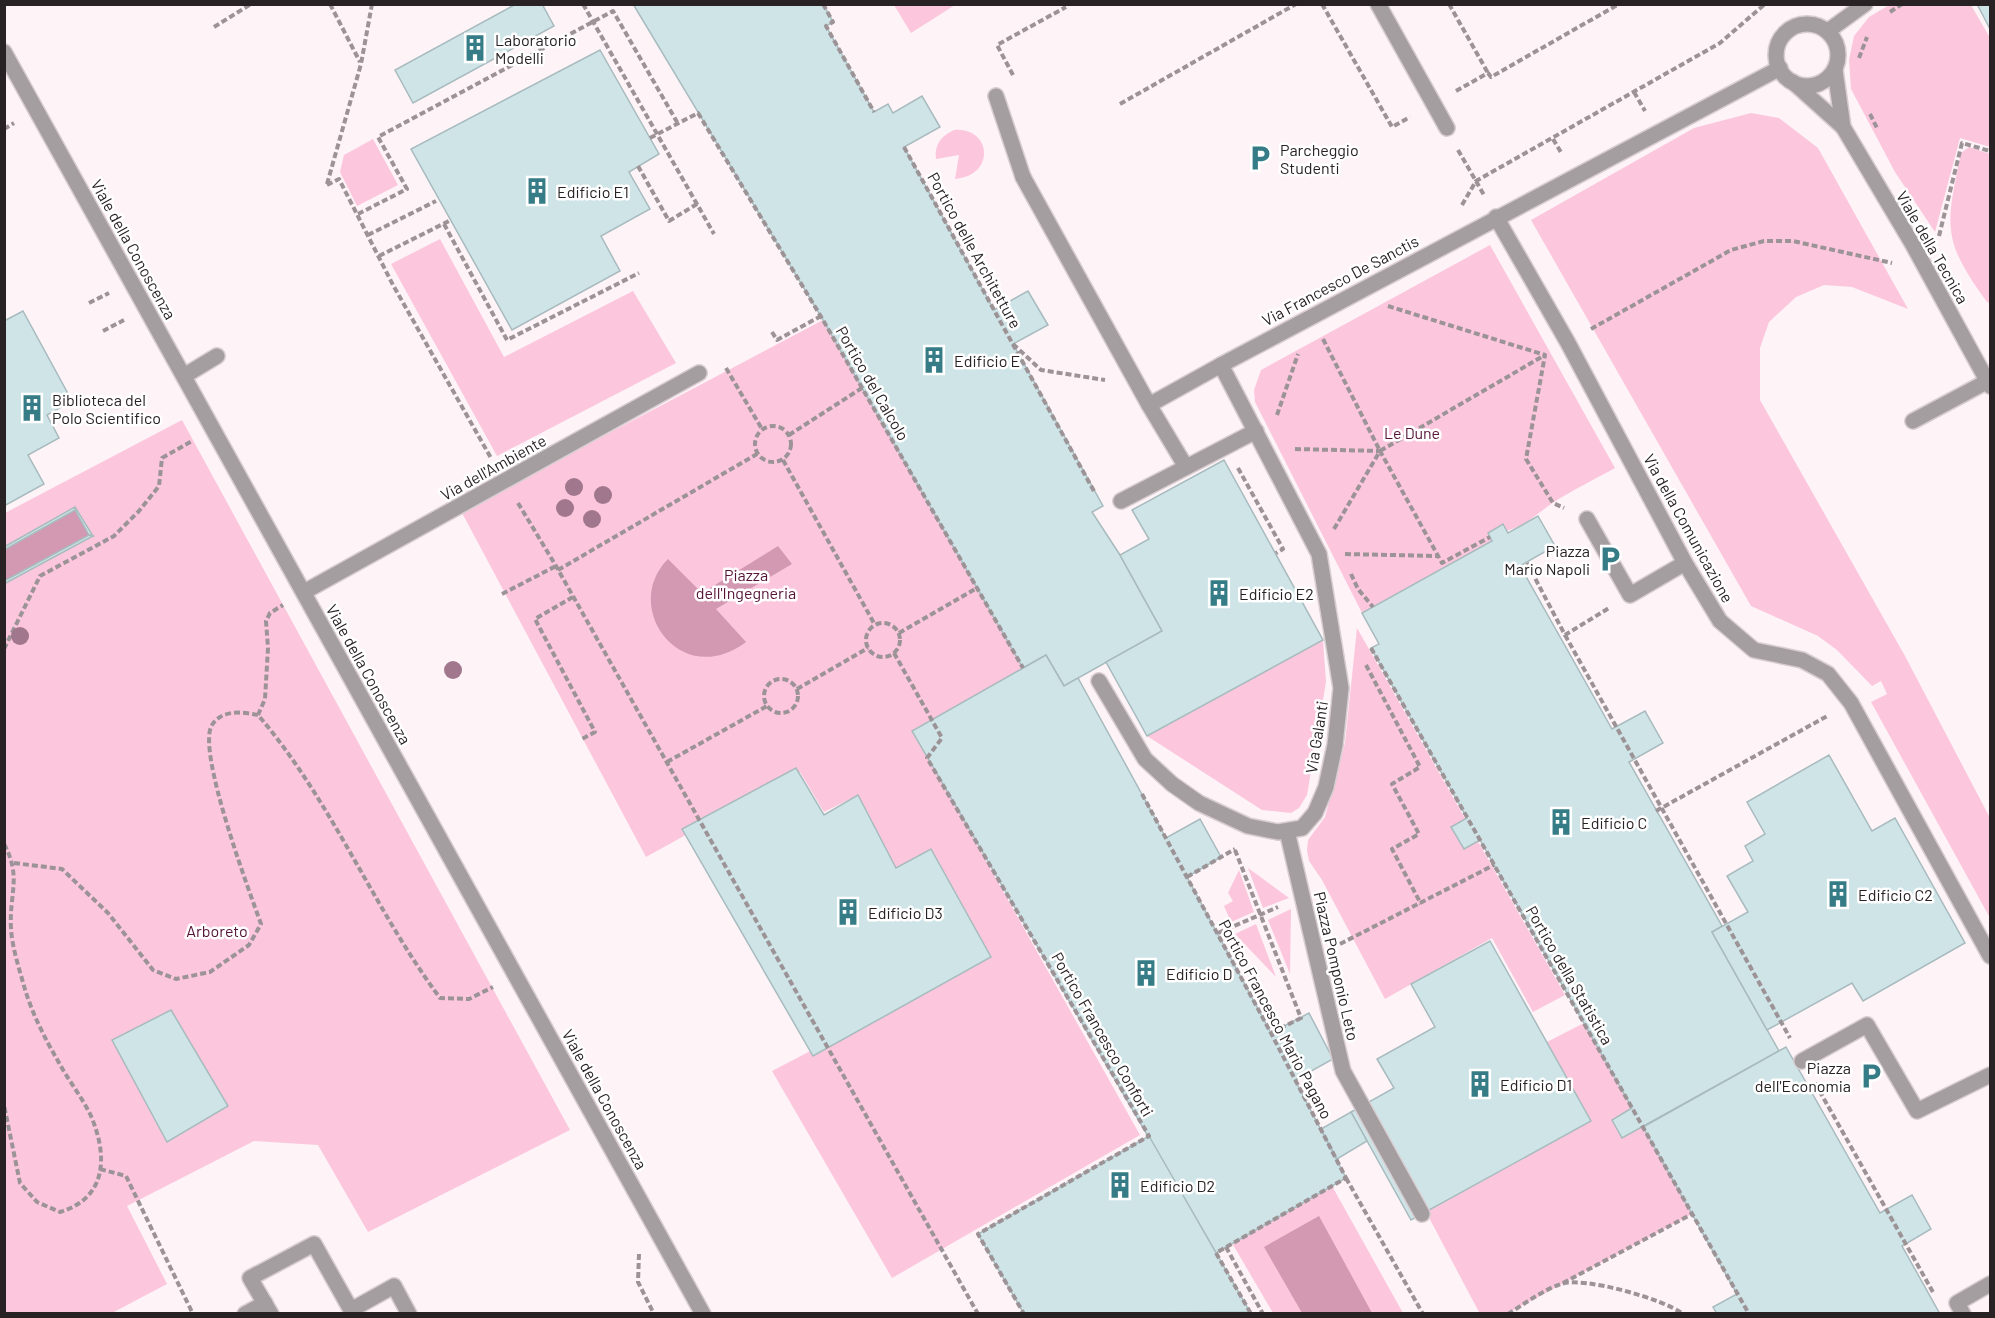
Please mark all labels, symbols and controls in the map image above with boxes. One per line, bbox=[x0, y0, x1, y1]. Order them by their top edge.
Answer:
place label: Laboratorio Modelli bbox=[495, 30, 576, 67]
building icon: Laboratorio Modelli bbox=[460, 33, 490, 63]
place label: Parcheggio Studenti bbox=[1280, 140, 1359, 177]
parking icon: Parcheggio Studenti bbox=[1245, 143, 1275, 173]
street label: Portico delle Architetture bbox=[924, 169, 1026, 331]
street label: Viale della Conoscenza bbox=[88, 176, 180, 322]
building icon: Edificio E1 bbox=[522, 176, 552, 206]
place label: Edificio E1 bbox=[557, 182, 629, 201]
street label: Viale della Tecnica bbox=[1893, 187, 1973, 307]
street label: Via Francesco De Sanctis bbox=[1259, 231, 1421, 329]
street label: Portico del Calcolo bbox=[833, 322, 913, 444]
building icon: Edificio E bbox=[919, 345, 949, 375]
place label: Edificio E bbox=[954, 351, 1020, 370]
place label: Biblioteca del Polo Scientifico bbox=[52, 390, 161, 427]
building icon: Biblioteca del Polo Scientifico bbox=[17, 393, 47, 423]
park label: Le Dune bbox=[1384, 423, 1440, 442]
street label: Via dell'Ambiente bbox=[437, 430, 549, 504]
street label: Via della Comunicazione bbox=[1640, 450, 1738, 606]
place label: Piazza Mario Napoli bbox=[1504, 541, 1590, 578]
parking icon: Piazza Mario Napoli bbox=[1595, 544, 1625, 574]
park label: Piazza dell'Ingegneria bbox=[696, 565, 796, 602]
building icon: Edificio E2 bbox=[1204, 578, 1234, 608]
place label: Edificio E2 bbox=[1239, 584, 1314, 603]
street label: Viale della Conoscenza bbox=[323, 601, 415, 747]
street label: Via Galanti bbox=[1301, 699, 1331, 775]
building icon: Edificio C bbox=[1546, 807, 1576, 837]
place label: Edificio C bbox=[1581, 813, 1647, 832]
building icon: Edificio C2 bbox=[1823, 879, 1853, 909]
place label: Edificio C2 bbox=[1858, 885, 1933, 904]
street label: Piazza Pomponio Leto bbox=[1311, 890, 1363, 1042]
building icon: Edificio D3 bbox=[833, 897, 863, 927]
street label: Portico della Statistica bbox=[1522, 902, 1618, 1048]
place label: Edificio D3 bbox=[868, 903, 943, 922]
street label: Portico Francesco Mario Pagano bbox=[1215, 916, 1337, 1122]
park label: Arboreto bbox=[186, 921, 248, 940]
street label: Portico Francesco Conforti bbox=[1048, 948, 1158, 1120]
building icon: Edificio D bbox=[1131, 958, 1161, 988]
place label: Edificio D bbox=[1166, 964, 1233, 983]
street label: Viale della Conoscenza bbox=[559, 1026, 651, 1172]
place label: Piazza dell'Economia bbox=[1755, 1058, 1851, 1095]
parking icon: Piazza dell'Economia bbox=[1856, 1061, 1886, 1091]
building icon: Edificio D1 bbox=[1465, 1069, 1495, 1099]
place label: Edificio D1 bbox=[1500, 1075, 1572, 1094]
building icon: Edificio D2 bbox=[1105, 1170, 1135, 1200]
place label: Edificio D2 bbox=[1140, 1176, 1215, 1195]

